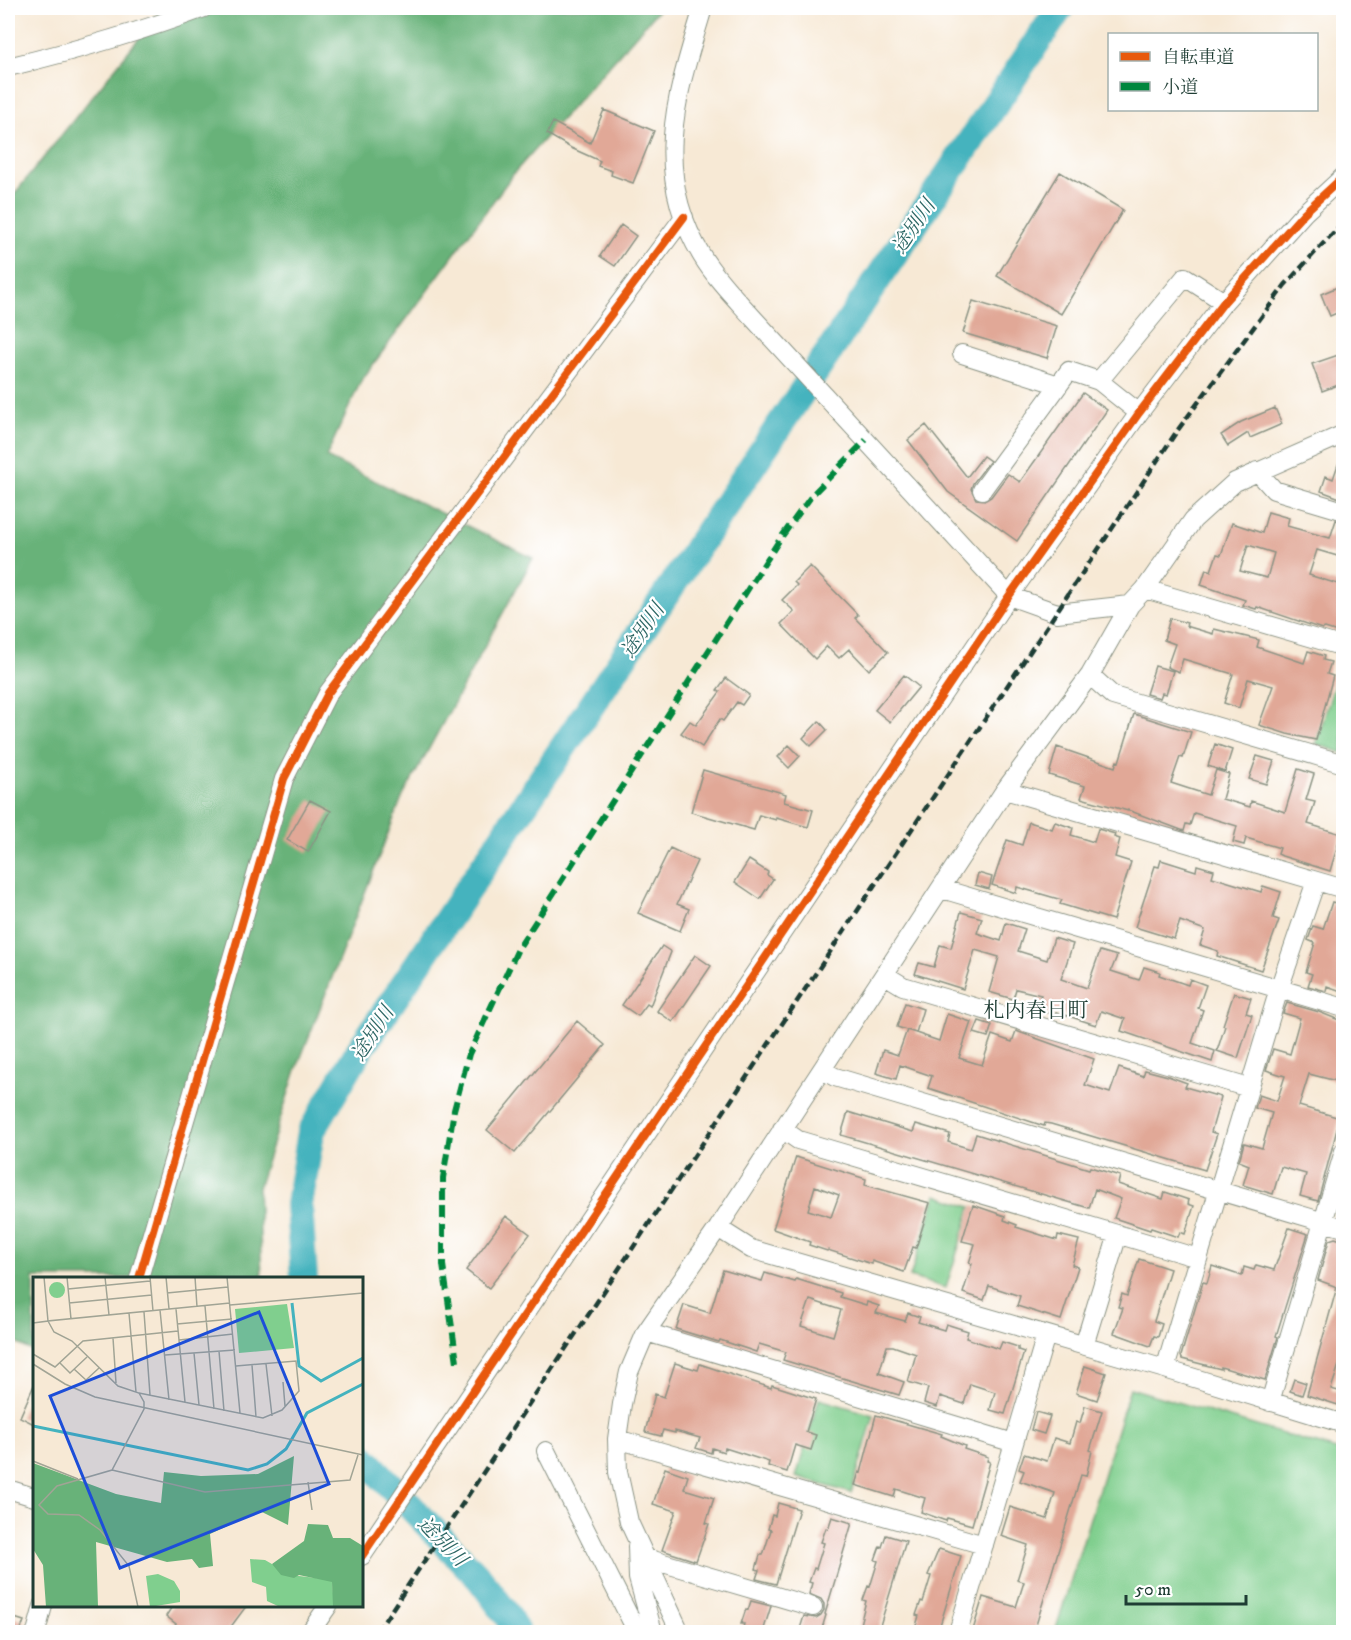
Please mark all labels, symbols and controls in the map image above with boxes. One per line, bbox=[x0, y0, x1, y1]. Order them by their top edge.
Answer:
legend bbox=[1108, 33, 1318, 111]
text: 自転車道 bbox=[1162, 47, 1234, 69]
text: 小道 bbox=[1162, 77, 1198, 99]
water label: 途別川 bbox=[887, 193, 943, 259]
water label: 途別川 bbox=[616, 597, 672, 663]
district label: 札内春日町 bbox=[984, 998, 1089, 1024]
water label: 途別川 bbox=[346, 1000, 401, 1066]
inset map bbox=[33, 1277, 363, 1607]
water label: 途別川 bbox=[412, 1512, 473, 1574]
scale bar bbox=[1126, 1568, 1246, 1606]
text: 50 m bbox=[1135, 1579, 1171, 1601]

